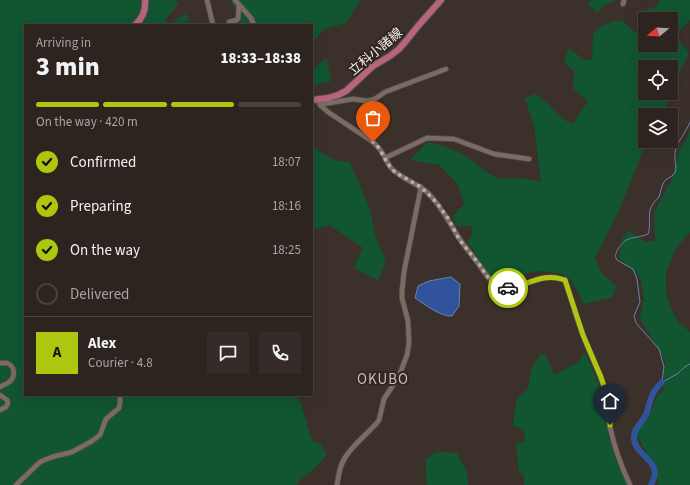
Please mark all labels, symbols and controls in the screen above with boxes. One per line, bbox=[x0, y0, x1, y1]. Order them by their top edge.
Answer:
north arrow bbox=[638, 12, 678, 52]
map controls bbox=[638, 12, 678, 148]
street label: 立科小諸線 bbox=[345, 24, 406, 80]
text: Arriving in bbox=[36, 34, 91, 52]
text: 3 min bbox=[36, 48, 100, 85]
text: 18:33–18:38 bbox=[220, 48, 301, 69]
button: locate bbox=[638, 60, 678, 100]
pin bbox=[356, 101, 390, 142]
icon: bag bbox=[362, 107, 384, 129]
button: layers bbox=[638, 108, 678, 148]
text: On the way · 420 m bbox=[36, 113, 138, 131]
icon: check bbox=[36, 151, 58, 173]
text: Confirmed bbox=[70, 152, 136, 173]
text: 18:07 bbox=[272, 153, 301, 171]
icon: check bbox=[36, 195, 58, 217]
text: Preparing bbox=[70, 196, 131, 217]
text: 18:16 bbox=[272, 197, 301, 215]
icon: check bbox=[36, 239, 58, 261]
text: On the way bbox=[70, 240, 140, 261]
text: 18:25 bbox=[272, 241, 301, 259]
courier bbox=[488, 268, 528, 308]
icon: car bbox=[497, 277, 519, 299]
text: Delivered bbox=[70, 284, 129, 305]
button: chat bbox=[207, 332, 249, 374]
button: phone bbox=[259, 332, 301, 374]
text: Alex bbox=[88, 333, 116, 354]
text: A bbox=[53, 342, 61, 363]
text: Courier · 4.8 bbox=[88, 354, 153, 372]
district label: OKUBO bbox=[357, 369, 409, 390]
pin bbox=[593, 384, 627, 425]
icon: home bbox=[599, 390, 621, 412]

